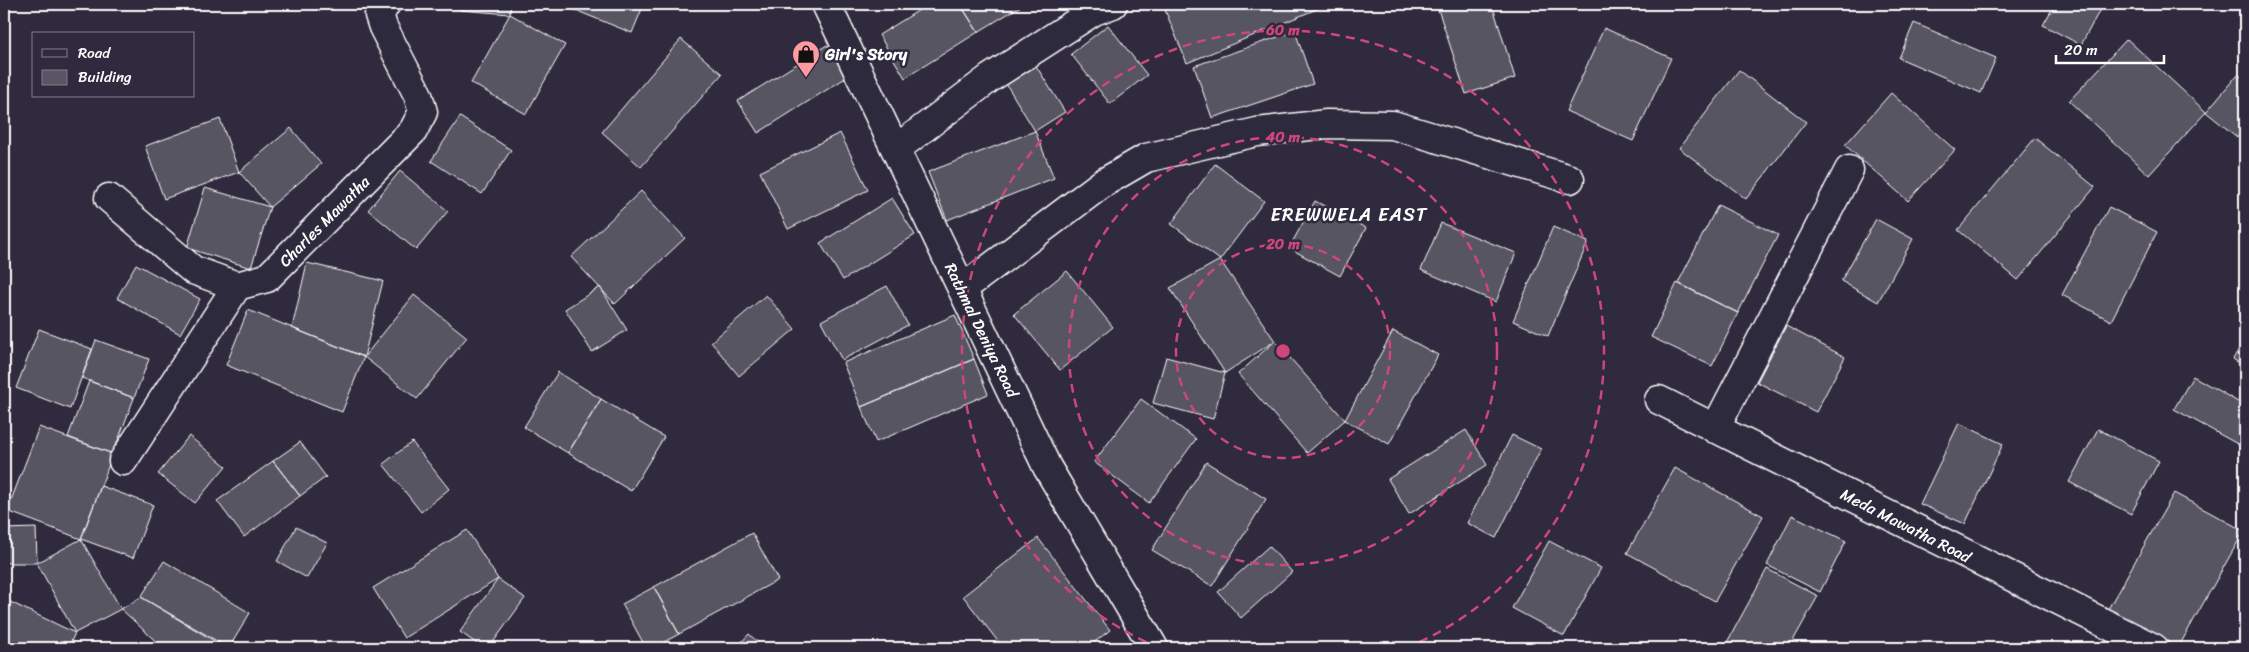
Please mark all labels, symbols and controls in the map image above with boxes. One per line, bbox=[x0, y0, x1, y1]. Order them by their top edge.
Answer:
text: 60 m bbox=[1265, 17, 1300, 43]
legend bbox=[32, 32, 195, 98]
scale bar bbox=[2056, 32, 2164, 64]
text: 20 m bbox=[2064, 37, 2098, 63]
shop icon: Girl's Story bbox=[791, 39, 821, 78]
text: Road bbox=[78, 40, 111, 66]
place label: Girl's Story bbox=[824, 40, 908, 69]
text: Building bbox=[78, 64, 132, 90]
text: 40 m bbox=[1265, 124, 1301, 150]
street label: Charles Mawatha bbox=[272, 168, 378, 274]
district label: EREWWELA EAST bbox=[1270, 198, 1428, 231]
text: 20 m bbox=[1265, 231, 1300, 257]
street label: Rathmal Deniya Road bbox=[936, 258, 1027, 404]
centre of rings bbox=[1274, 342, 1292, 360]
street label: Meda Mawatha Road bbox=[1835, 480, 1978, 572]

